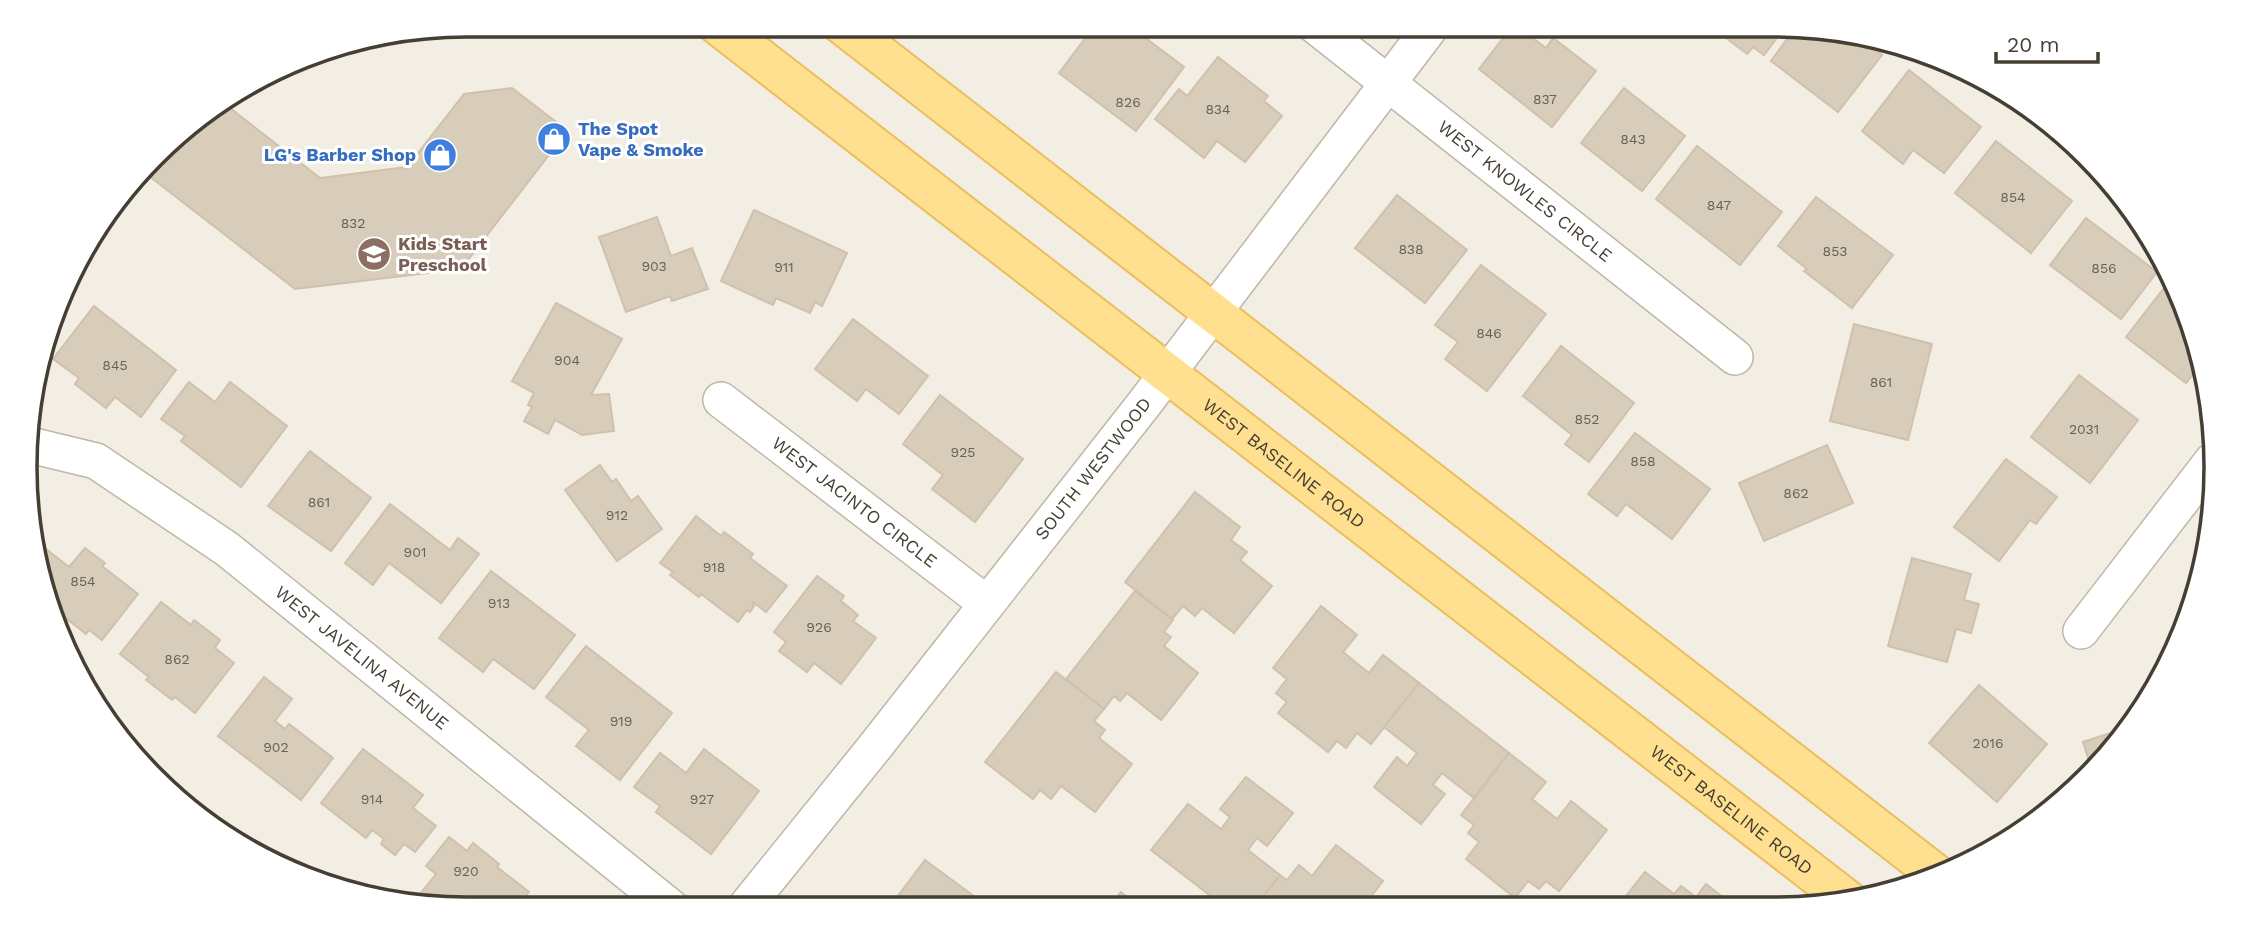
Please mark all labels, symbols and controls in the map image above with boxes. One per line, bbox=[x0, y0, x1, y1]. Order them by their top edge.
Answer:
scale bar bbox=[1996, 21, 2098, 65]
text: 20 m bbox=[2007, 32, 2059, 57]
house number: 837 bbox=[1533, 91, 1557, 107]
house number: 826 bbox=[1115, 94, 1141, 110]
house number: 834 bbox=[1205, 101, 1231, 117]
street label: WEST KNOWLES CIRCLE bbox=[1434, 116, 1617, 266]
place label: The Spot Vape & Smoke bbox=[578, 118, 704, 160]
shop icon: The Spot Vape & Smoke bbox=[535, 120, 573, 158]
house number: 843 bbox=[1620, 131, 1646, 147]
shop icon: LG's Barber Shop bbox=[421, 136, 459, 174]
place label: LG's Barber Shop bbox=[264, 144, 416, 165]
house number: 854 bbox=[2000, 189, 2026, 205]
house number: 847 bbox=[1707, 197, 1731, 213]
house number: 832 bbox=[341, 215, 365, 231]
place label: Kids Start Preschool bbox=[398, 233, 487, 275]
school or university icon: Kids Start Preschool bbox=[355, 235, 393, 273]
house number: 838 bbox=[1398, 241, 1424, 257]
house number: 853 bbox=[1823, 243, 1847, 259]
house number: 903 bbox=[641, 258, 667, 274]
house number: 911 bbox=[774, 259, 794, 275]
house number: 856 bbox=[2091, 260, 2117, 276]
house number: 846 bbox=[1476, 325, 1502, 341]
house number: 904 bbox=[554, 352, 580, 368]
house number: 845 bbox=[102, 357, 128, 373]
house number: 861 bbox=[1870, 374, 1892, 390]
street label: SOUTH WESTWOOD bbox=[1030, 393, 1155, 544]
street label: WEST BASELINE ROAD bbox=[1199, 394, 1369, 532]
house number: 852 bbox=[1575, 411, 1599, 427]
house number: 2031 bbox=[2069, 421, 2099, 437]
street label: WEST JACINTO CIRCLE bbox=[768, 432, 941, 572]
house number: 925 bbox=[951, 444, 975, 460]
house number: 858 bbox=[1630, 453, 1656, 469]
house number: 862 bbox=[1783, 485, 1809, 501]
house number: 861 bbox=[308, 494, 330, 510]
house number: 912 bbox=[606, 507, 628, 523]
house number: 901 bbox=[404, 544, 426, 560]
house number: 918 bbox=[703, 559, 725, 575]
house number: 854 bbox=[70, 573, 96, 589]
street label: WEST JAVELINA AVENUE bbox=[271, 581, 453, 734]
house number: 913 bbox=[488, 595, 510, 611]
house number: 926 bbox=[806, 619, 832, 635]
house number: 862 bbox=[164, 651, 190, 667]
house number: 919 bbox=[610, 713, 632, 729]
house number: 2016 bbox=[1973, 735, 2003, 751]
house number: 902 bbox=[263, 739, 289, 755]
street label: WEST BASELINE ROAD bbox=[1646, 740, 1817, 879]
house number: 914 bbox=[361, 791, 383, 807]
house number: 927 bbox=[690, 791, 714, 807]
house number: 920 bbox=[453, 863, 479, 879]

